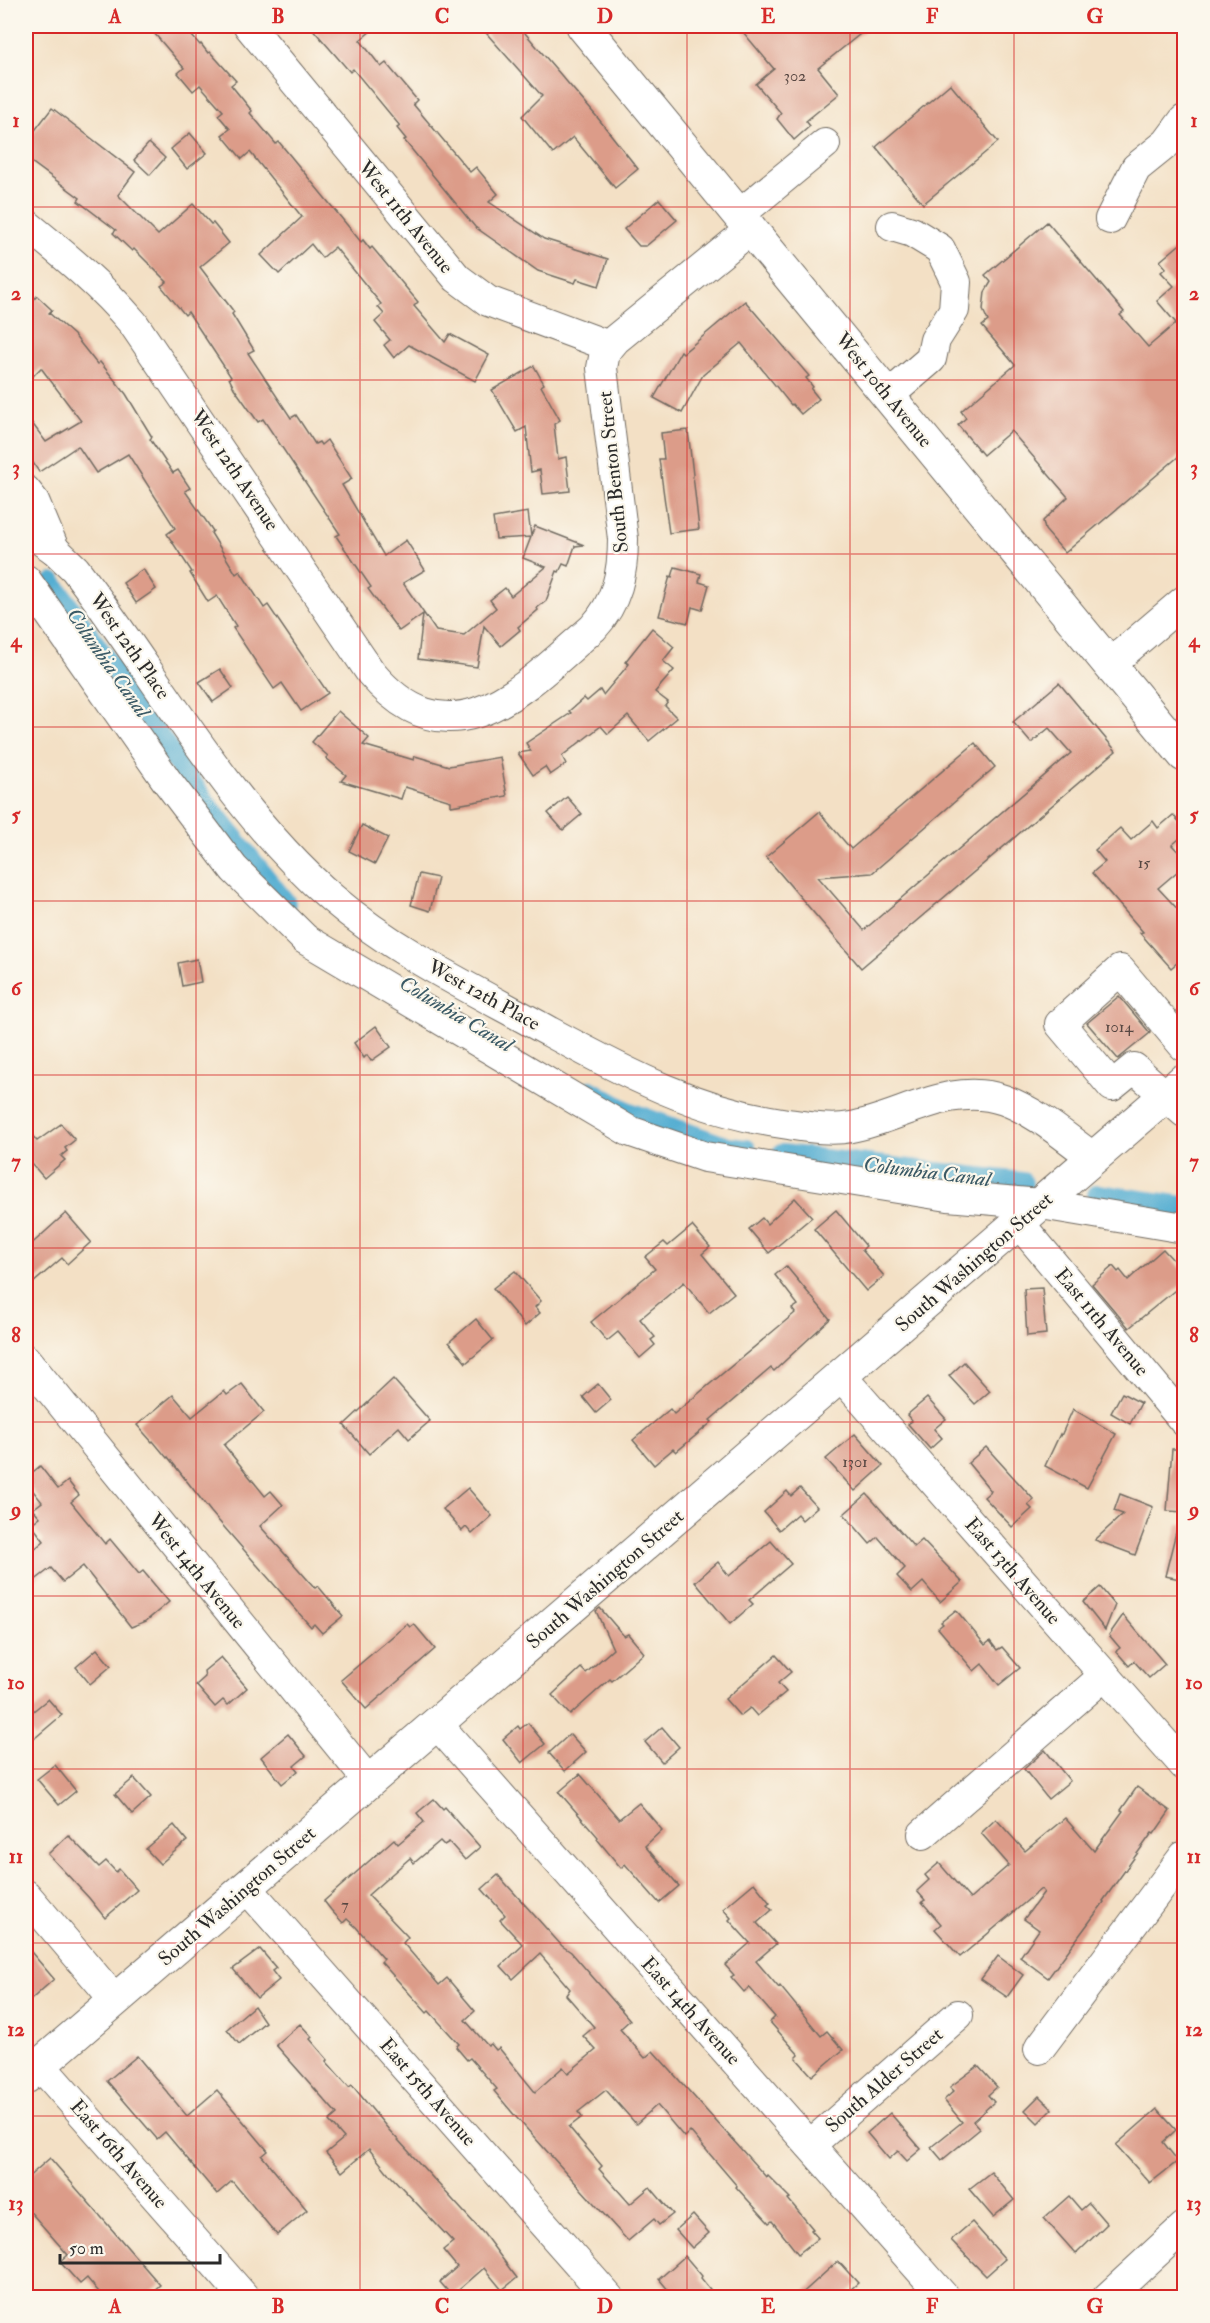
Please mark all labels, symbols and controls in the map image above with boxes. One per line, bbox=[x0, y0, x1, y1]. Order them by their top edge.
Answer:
text: A bbox=[108, 4, 122, 29]
text: B bbox=[271, 4, 285, 29]
text: C bbox=[435, 4, 449, 29]
text: D bbox=[597, 4, 613, 29]
text: E bbox=[761, 4, 776, 29]
text: F bbox=[926, 4, 939, 29]
text: G bbox=[1087, 4, 1104, 29]
house number: 302 bbox=[784, 66, 806, 86]
text: 1 bbox=[12, 108, 20, 133]
text: 1 bbox=[1190, 108, 1198, 133]
street label: West 11th Avenue bbox=[352, 155, 459, 278]
text: 2 bbox=[11, 281, 21, 306]
text: 2 bbox=[1189, 281, 1199, 306]
street label: West 10th Avenue bbox=[829, 327, 938, 453]
street label: South Benton Street bbox=[592, 389, 634, 554]
street label: West 12th Avenue bbox=[185, 404, 285, 535]
text: 3 bbox=[12, 455, 20, 480]
text: 3 bbox=[1190, 455, 1198, 480]
street label: West 12th Place bbox=[84, 587, 176, 704]
water label: Columbia Canal bbox=[60, 603, 157, 725]
text: 4 bbox=[10, 628, 23, 653]
text: 4 bbox=[1188, 628, 1201, 653]
text: 5 bbox=[12, 802, 22, 827]
text: 5 bbox=[1190, 802, 1200, 827]
house number: 15 bbox=[1138, 853, 1150, 873]
street label: West 12th Place bbox=[423, 953, 544, 1036]
water label: Columbia Canal bbox=[394, 970, 519, 1060]
text: 6 bbox=[11, 976, 23, 1001]
text: 6 bbox=[1189, 976, 1201, 1001]
house number: 1014 bbox=[1105, 1017, 1134, 1037]
text: 7 bbox=[11, 1149, 21, 1174]
text: 7 bbox=[1189, 1149, 1199, 1174]
water label: Columbia Canal bbox=[862, 1151, 994, 1193]
street label: South Washington Street bbox=[890, 1186, 1058, 1337]
street label: East 11th Avenue bbox=[1050, 1263, 1154, 1381]
text: 8 bbox=[11, 1323, 21, 1348]
text: 8 bbox=[1189, 1323, 1199, 1348]
house number: 1301 bbox=[842, 1452, 868, 1472]
text: 9 bbox=[9, 1497, 21, 1522]
text: 9 bbox=[1187, 1497, 1199, 1522]
street label: South Washington Street bbox=[521, 1503, 689, 1654]
street label: West 14th Avenue bbox=[142, 1507, 251, 1634]
street label: East 13th Avenue bbox=[960, 1512, 1066, 1630]
text: 10 bbox=[7, 1670, 25, 1695]
text: 10 bbox=[1185, 1670, 1203, 1695]
street label: South Washington Street bbox=[153, 1820, 321, 1971]
text: 11 bbox=[9, 1844, 23, 1869]
text: 11 bbox=[1187, 1844, 1201, 1869]
house number: 7 bbox=[341, 1895, 349, 1915]
street label: East 14th Avenue bbox=[636, 1952, 746, 2070]
text: 12 bbox=[7, 2017, 25, 2042]
text: 12 bbox=[1185, 2017, 1203, 2042]
street label: South Alder Street bbox=[820, 2022, 948, 2138]
street label: East 15th Avenue bbox=[374, 2033, 482, 2151]
street label: East 16th Avenue bbox=[65, 2094, 173, 2214]
text: 13 bbox=[9, 2191, 23, 2216]
text: 13 bbox=[1187, 2191, 1201, 2216]
scale bar bbox=[60, 2227, 220, 2265]
text: 50 m bbox=[69, 2237, 104, 2260]
text: A bbox=[108, 2294, 122, 2319]
text: B bbox=[271, 2294, 285, 2319]
text: C bbox=[435, 2294, 449, 2319]
text: D bbox=[597, 2294, 613, 2319]
text: E bbox=[761, 2294, 776, 2319]
text: F bbox=[926, 2294, 939, 2319]
text: G bbox=[1087, 2294, 1104, 2319]

